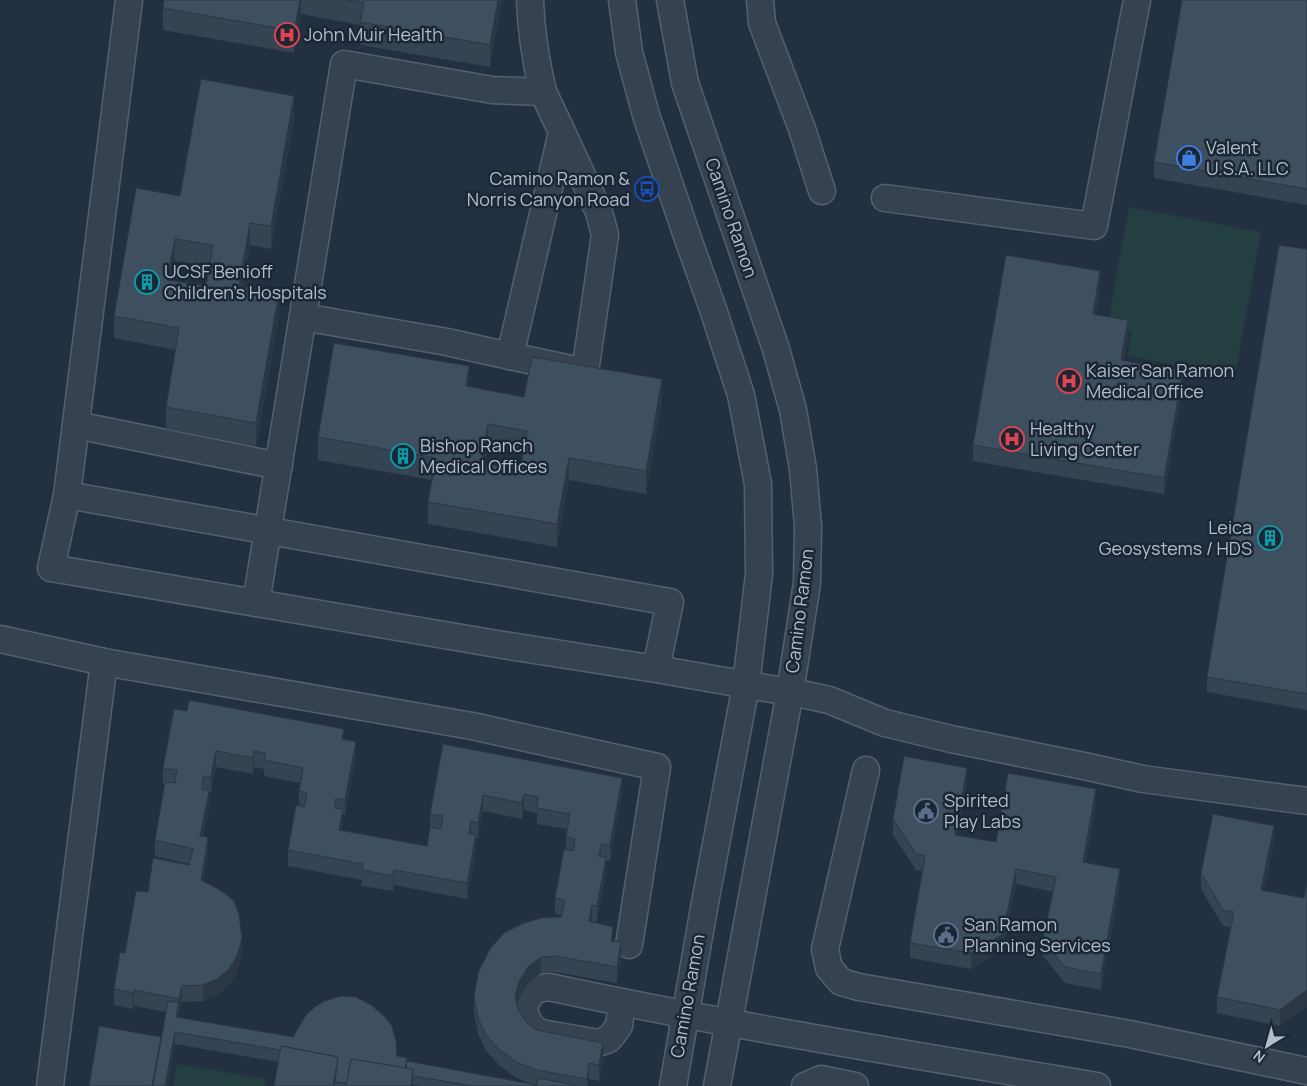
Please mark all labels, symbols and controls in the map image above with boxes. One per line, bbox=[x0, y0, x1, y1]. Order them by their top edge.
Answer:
hospital icon: John Muir Health bbox=[274, 22, 300, 48]
place label: John Muir Health bbox=[304, 22, 443, 46]
place label: Valent U.S.A. LLC bbox=[1206, 135, 1289, 180]
shop icon: Valent U.S.A. LLC bbox=[1176, 145, 1202, 171]
street label: Camino Ramon bbox=[700, 155, 764, 281]
place label: Camino Ramon & Norris Canyon Road bbox=[467, 166, 630, 211]
bus stop icon: Camino Ramon & Norris Canyon Road bbox=[634, 176, 660, 202]
place label: UCSF Benioff Children's Hospitals bbox=[164, 259, 327, 304]
building icon: UCSF Benioff Children's Hospitals bbox=[134, 269, 160, 295]
place label: Kaiser San Ramon Medical Office bbox=[1086, 358, 1234, 403]
hospital icon: Kaiser San Ramon Medical Office bbox=[1056, 368, 1082, 394]
place label: Healthy Living Center bbox=[1030, 416, 1140, 461]
hospital icon: Healthy Living Center bbox=[999, 426, 1025, 452]
place label: Bishop Ranch Medical Offices bbox=[420, 433, 547, 478]
building icon: Bishop Ranch Medical Offices bbox=[390, 443, 416, 469]
place label: Leica Geosystems / HDS bbox=[1099, 515, 1252, 560]
building icon: Leica Geosystems / HDS bbox=[1257, 525, 1283, 551]
street label: Camino Ramon bbox=[779, 547, 819, 674]
place label: Spirited Play Labs bbox=[944, 788, 1021, 833]
public building icon: Spirited Play Labs bbox=[913, 798, 939, 824]
place label: San Ramon Planning Services bbox=[964, 912, 1111, 957]
public building icon: San Ramon Planning Services bbox=[933, 922, 959, 948]
street label: Camino Ramon bbox=[664, 932, 710, 1060]
north arrow bbox=[1242, 1021, 1292, 1071]
text: N bbox=[1249, 1046, 1269, 1067]

